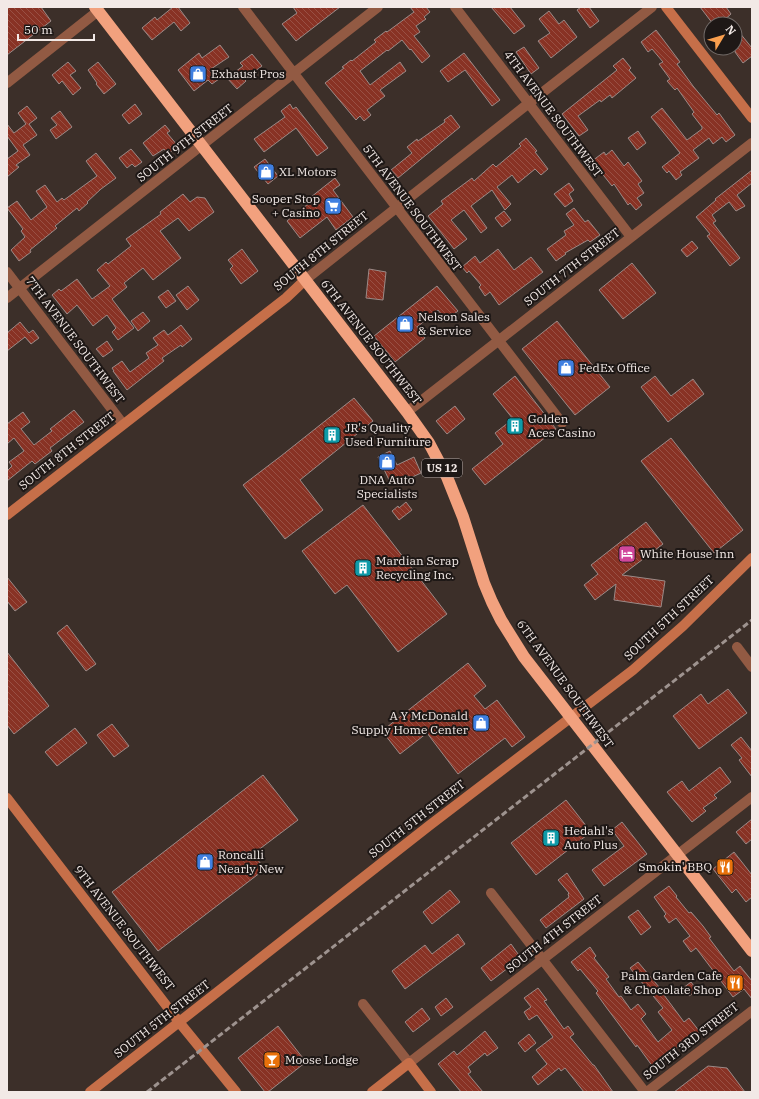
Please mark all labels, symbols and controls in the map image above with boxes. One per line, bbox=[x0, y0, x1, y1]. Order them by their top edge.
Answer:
scale bar bbox=[18, 16, 94, 42]
north arrow bbox=[703, 16, 743, 56]
text: 50 m bbox=[24, 22, 53, 37]
text: N bbox=[723, 22, 739, 38]
street label: 4TH AVENUE SOUTHWEST bbox=[501, 47, 606, 180]
shop icon: Exhaust Pros bbox=[188, 64, 208, 84]
place label: Exhaust Pros bbox=[211, 66, 285, 81]
street label: SOUTH 9TH STREET bbox=[134, 100, 236, 185]
street label: 5TH AVENUE SOUTHWEST bbox=[360, 141, 465, 274]
shop icon: XL Motors bbox=[256, 162, 276, 182]
place label: XL Motors bbox=[279, 164, 336, 179]
place label: Sooper Stop + Casino bbox=[252, 191, 320, 220]
supermarket icon: Sooper Stop + Casino bbox=[323, 196, 343, 216]
street label: SOUTH 8TH STREET bbox=[270, 208, 371, 294]
street label: SOUTH 7TH STREET bbox=[521, 224, 623, 309]
street label: 7TH AVENUE SOUTHWEST bbox=[23, 273, 128, 406]
street label: 6TH AVENUE SOUTHWEST bbox=[318, 276, 425, 407]
place label: Nelson Sales & Service bbox=[418, 309, 490, 338]
shop icon: Nelson Sales & Service bbox=[395, 314, 415, 334]
shop icon: FedEx Office bbox=[556, 358, 576, 378]
place label: FedEx Office bbox=[579, 360, 650, 375]
street label: SOUTH 8TH STREET bbox=[16, 408, 118, 493]
place label: Golden Aces Casino bbox=[528, 411, 596, 440]
building icon: Golden Aces Casino bbox=[505, 416, 525, 436]
place label: JR's Quality Used Furniture bbox=[345, 420, 431, 449]
building icon: JR's Quality Used Furniture bbox=[322, 425, 342, 445]
shop icon: DNA Auto Specialists bbox=[377, 452, 397, 472]
road number: US 12 bbox=[422, 459, 462, 477]
place label: DNA Auto Specialists bbox=[357, 472, 417, 501]
hotel icon: White House Inn bbox=[617, 544, 637, 564]
place label: White House Inn bbox=[640, 546, 735, 561]
place label: Mardian Scrap Recycling Inc. bbox=[376, 553, 459, 582]
building icon: Mardian Scrap Recycling Inc. bbox=[353, 558, 373, 578]
street label: SOUTH 5TH STREET bbox=[620, 572, 717, 663]
street label: 6TH AVENUE SOUTHWEST bbox=[514, 617, 617, 751]
place label: A Y McDonald Supply Home Center bbox=[351, 708, 469, 737]
shop icon: A Y McDonald Supply Home Center bbox=[471, 713, 491, 733]
street label: SOUTH 5TH STREET bbox=[366, 776, 468, 861]
place label: Hedahl's Auto Plus bbox=[564, 823, 618, 852]
building icon: Hedahl's Auto Plus bbox=[541, 828, 561, 848]
place label: Roncalli Nearly New bbox=[218, 847, 284, 876]
shop icon: Roncalli Nearly New bbox=[195, 852, 215, 872]
restaurant icon: Smokin' BBQ bbox=[715, 857, 735, 877]
place label: Smokin' BBQ bbox=[638, 859, 712, 874]
street label: 9TH AVENUE SOUTHWEST bbox=[71, 862, 178, 993]
street label: SOUTH 4TH STREET bbox=[503, 891, 605, 976]
place label: Palm Garden Cafe & Chocolate Shop bbox=[621, 968, 722, 997]
restaurant icon: Palm Garden Cafe & Chocolate Shop bbox=[725, 973, 745, 993]
street label: SOUTH 5TH STREET bbox=[111, 976, 213, 1061]
street label: SOUTH 3RD STREET bbox=[640, 999, 742, 1083]
bar icon: Moose Lodge bbox=[262, 1050, 282, 1070]
place label: Moose Lodge bbox=[285, 1052, 358, 1067]

